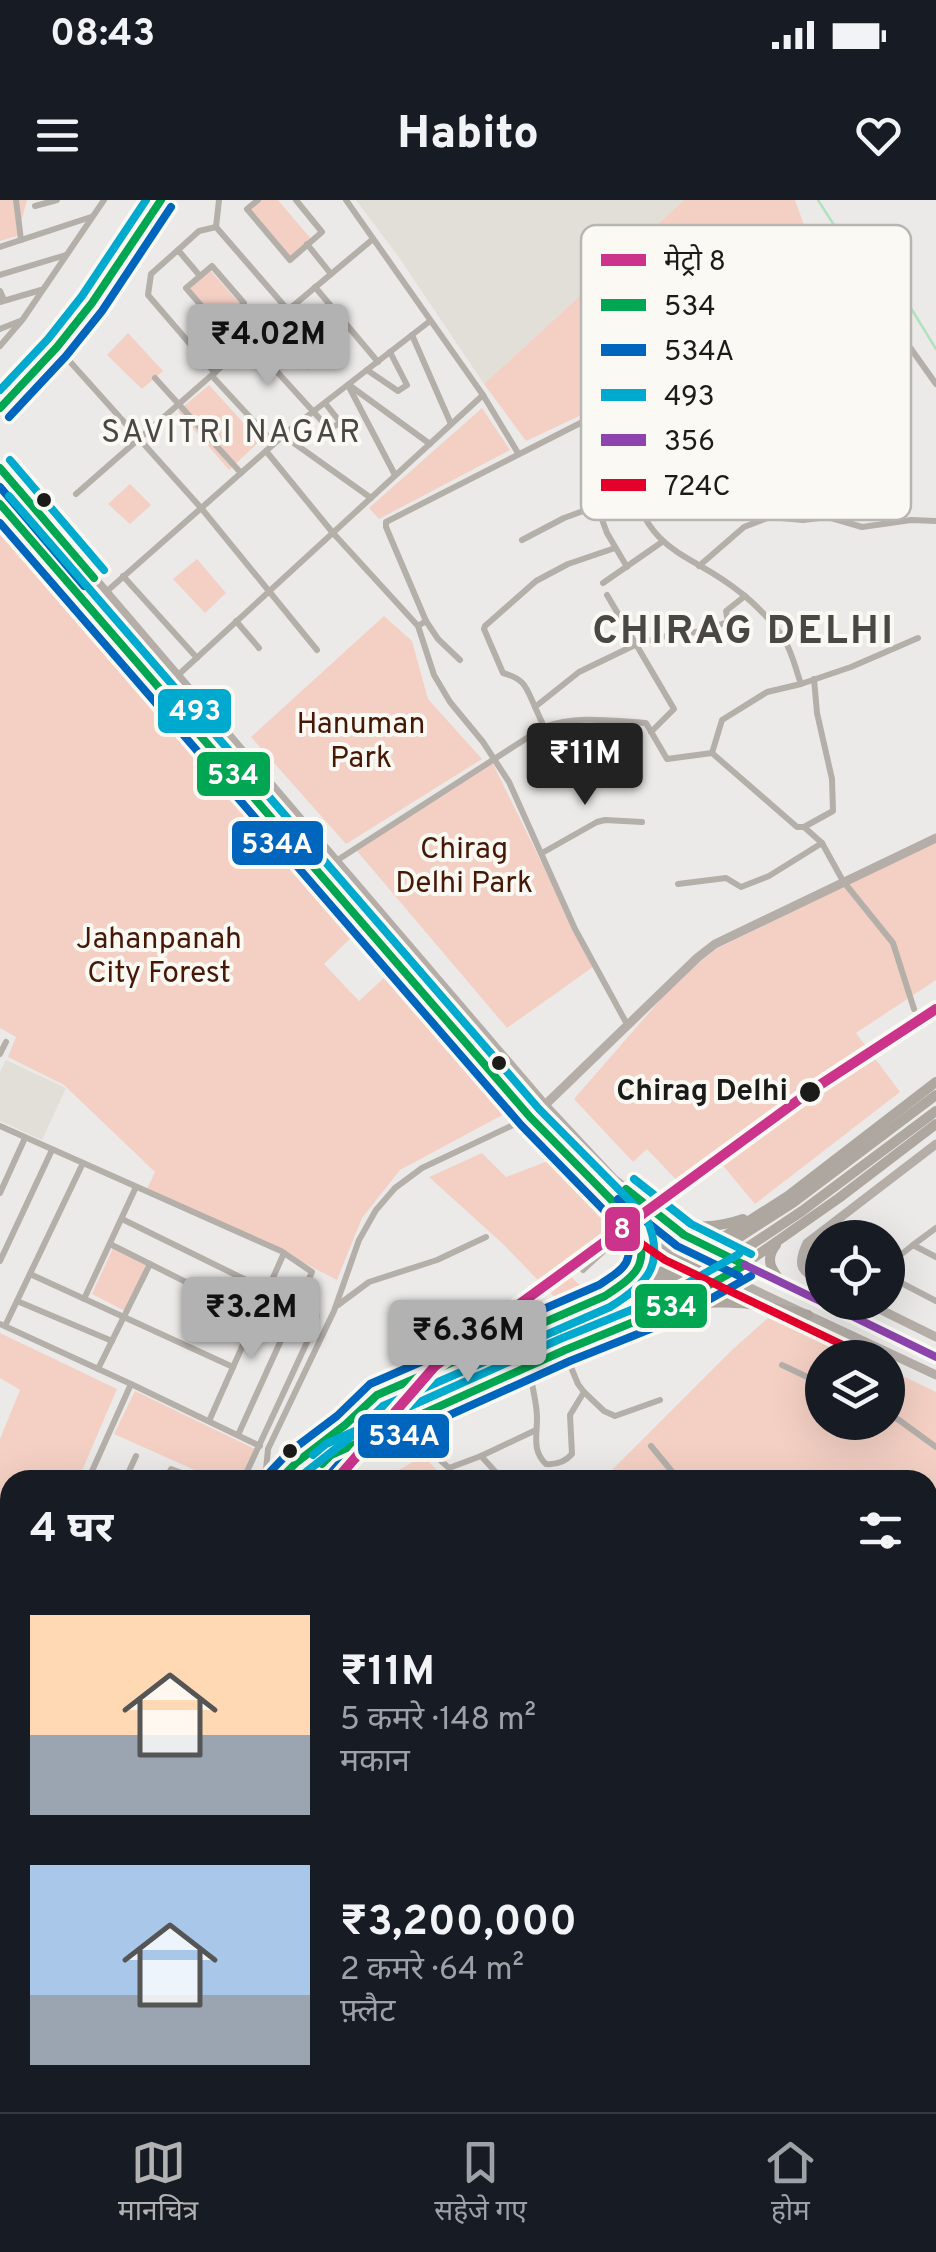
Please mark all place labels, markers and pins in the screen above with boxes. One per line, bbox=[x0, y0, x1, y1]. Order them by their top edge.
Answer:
pin: ₹4.02M bbox=[187, 304, 349, 389]
unlabelled marker bbox=[34, 490, 54, 510]
pin: ₹11M bbox=[526, 723, 644, 808]
unlabelled marker bbox=[489, 1053, 509, 1073]
place label: Chirag Delhi bbox=[616, 1074, 788, 1111]
marker: Chirag Delhi bbox=[797, 1079, 823, 1105]
pin: ₹3.2M bbox=[181, 1277, 321, 1362]
pin: ₹6.36M bbox=[387, 1300, 549, 1385]
unlabelled marker bbox=[280, 1441, 300, 1461]

